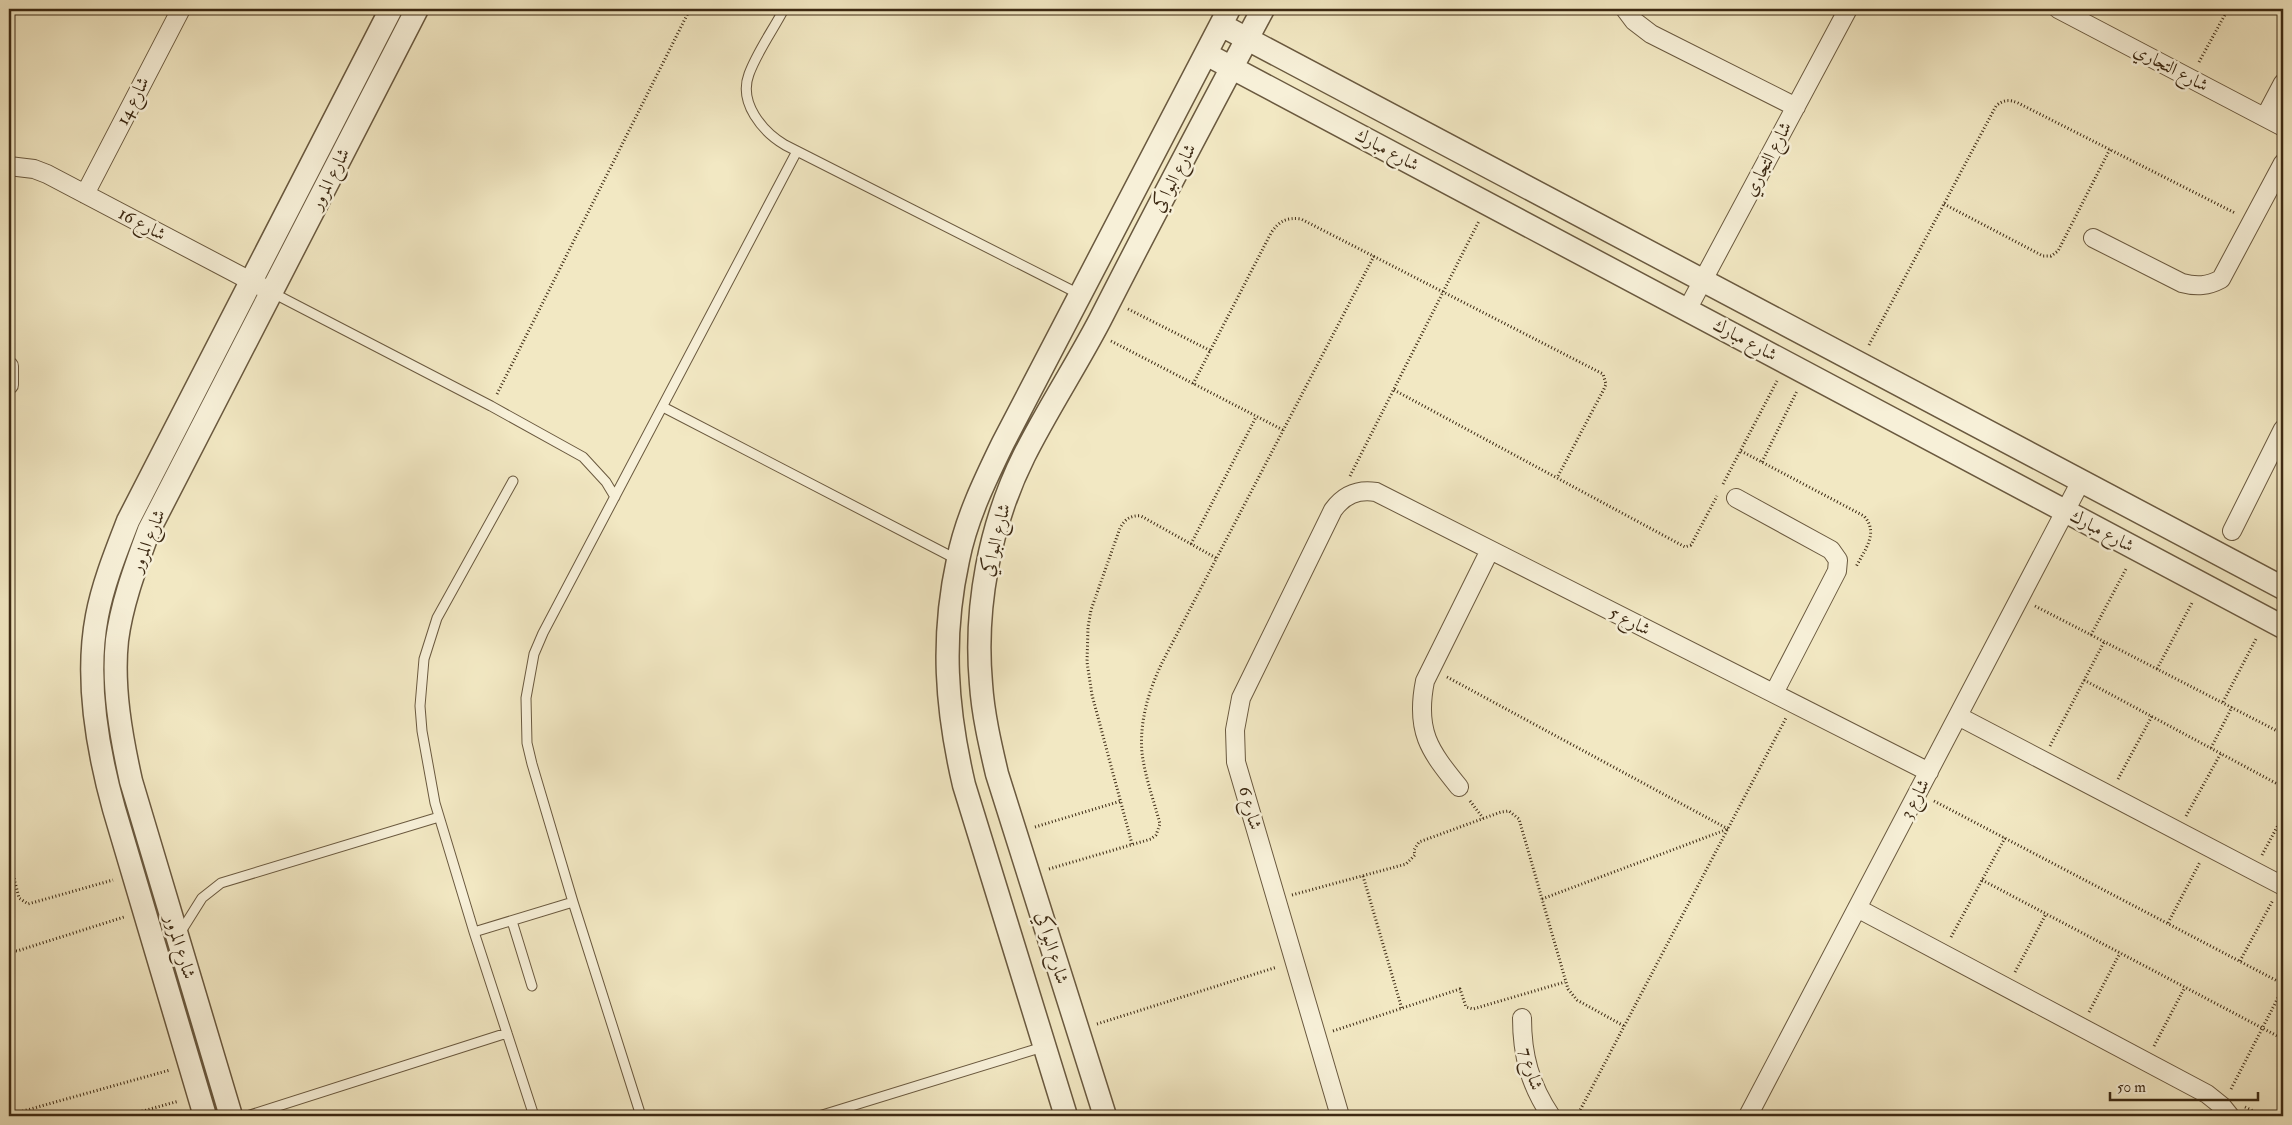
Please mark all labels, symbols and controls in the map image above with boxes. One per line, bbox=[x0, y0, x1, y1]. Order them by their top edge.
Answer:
street label: شارع التجاري bbox=[2128, 39, 2212, 100]
street label: شارع 14 bbox=[111, 73, 158, 130]
street label: شارع التجاري bbox=[1739, 118, 1800, 202]
street label: شارع مبارك bbox=[1349, 124, 1423, 179]
street label: شارع البواكي bbox=[1146, 139, 1204, 218]
street label: شارع المرور bbox=[304, 144, 358, 217]
street label: شارع 16 bbox=[113, 202, 170, 249]
street label: شارع مبارك bbox=[1707, 314, 1781, 369]
street label: شارع البواكي bbox=[975, 501, 1019, 580]
street label: شارع مبارك bbox=[2064, 505, 2138, 560]
street label: شارع المرور bbox=[124, 506, 174, 579]
street label: شارع 5 bbox=[1604, 601, 1654, 644]
street label: شارع 3 bbox=[1895, 775, 1938, 824]
street label: شارع 6 bbox=[1230, 784, 1267, 833]
street label: شارع البواكي bbox=[1027, 909, 1075, 988]
street label: شارع المرور bbox=[156, 910, 201, 983]
street label: شارع 7 bbox=[1511, 1045, 1548, 1094]
scale bar bbox=[2110, 1070, 2257, 1102]
text: 50 m bbox=[2117, 1078, 2146, 1097]

